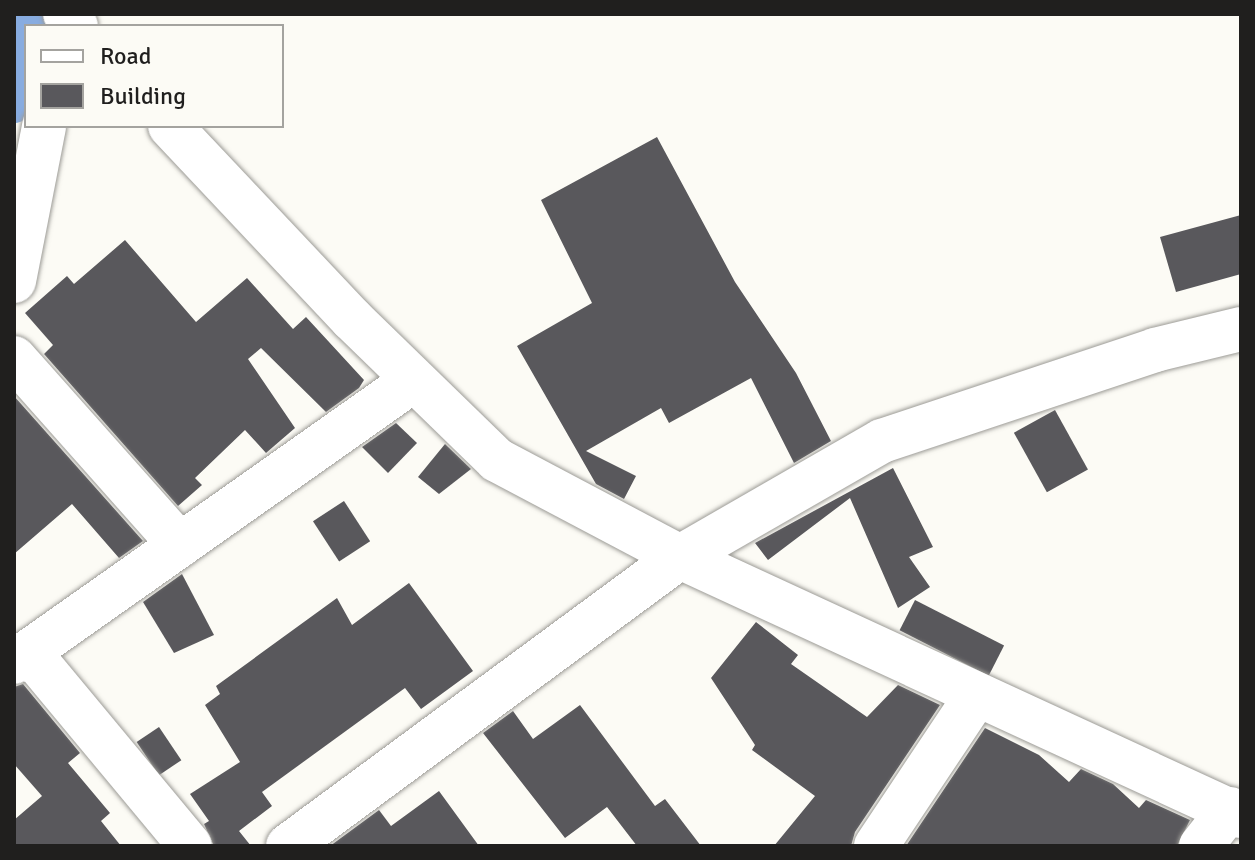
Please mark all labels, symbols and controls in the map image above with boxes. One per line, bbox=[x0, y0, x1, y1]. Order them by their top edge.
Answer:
legend bbox=[24, 24, 284, 128]
text: Road bbox=[100, 41, 151, 71]
text: Building bbox=[100, 81, 186, 111]

